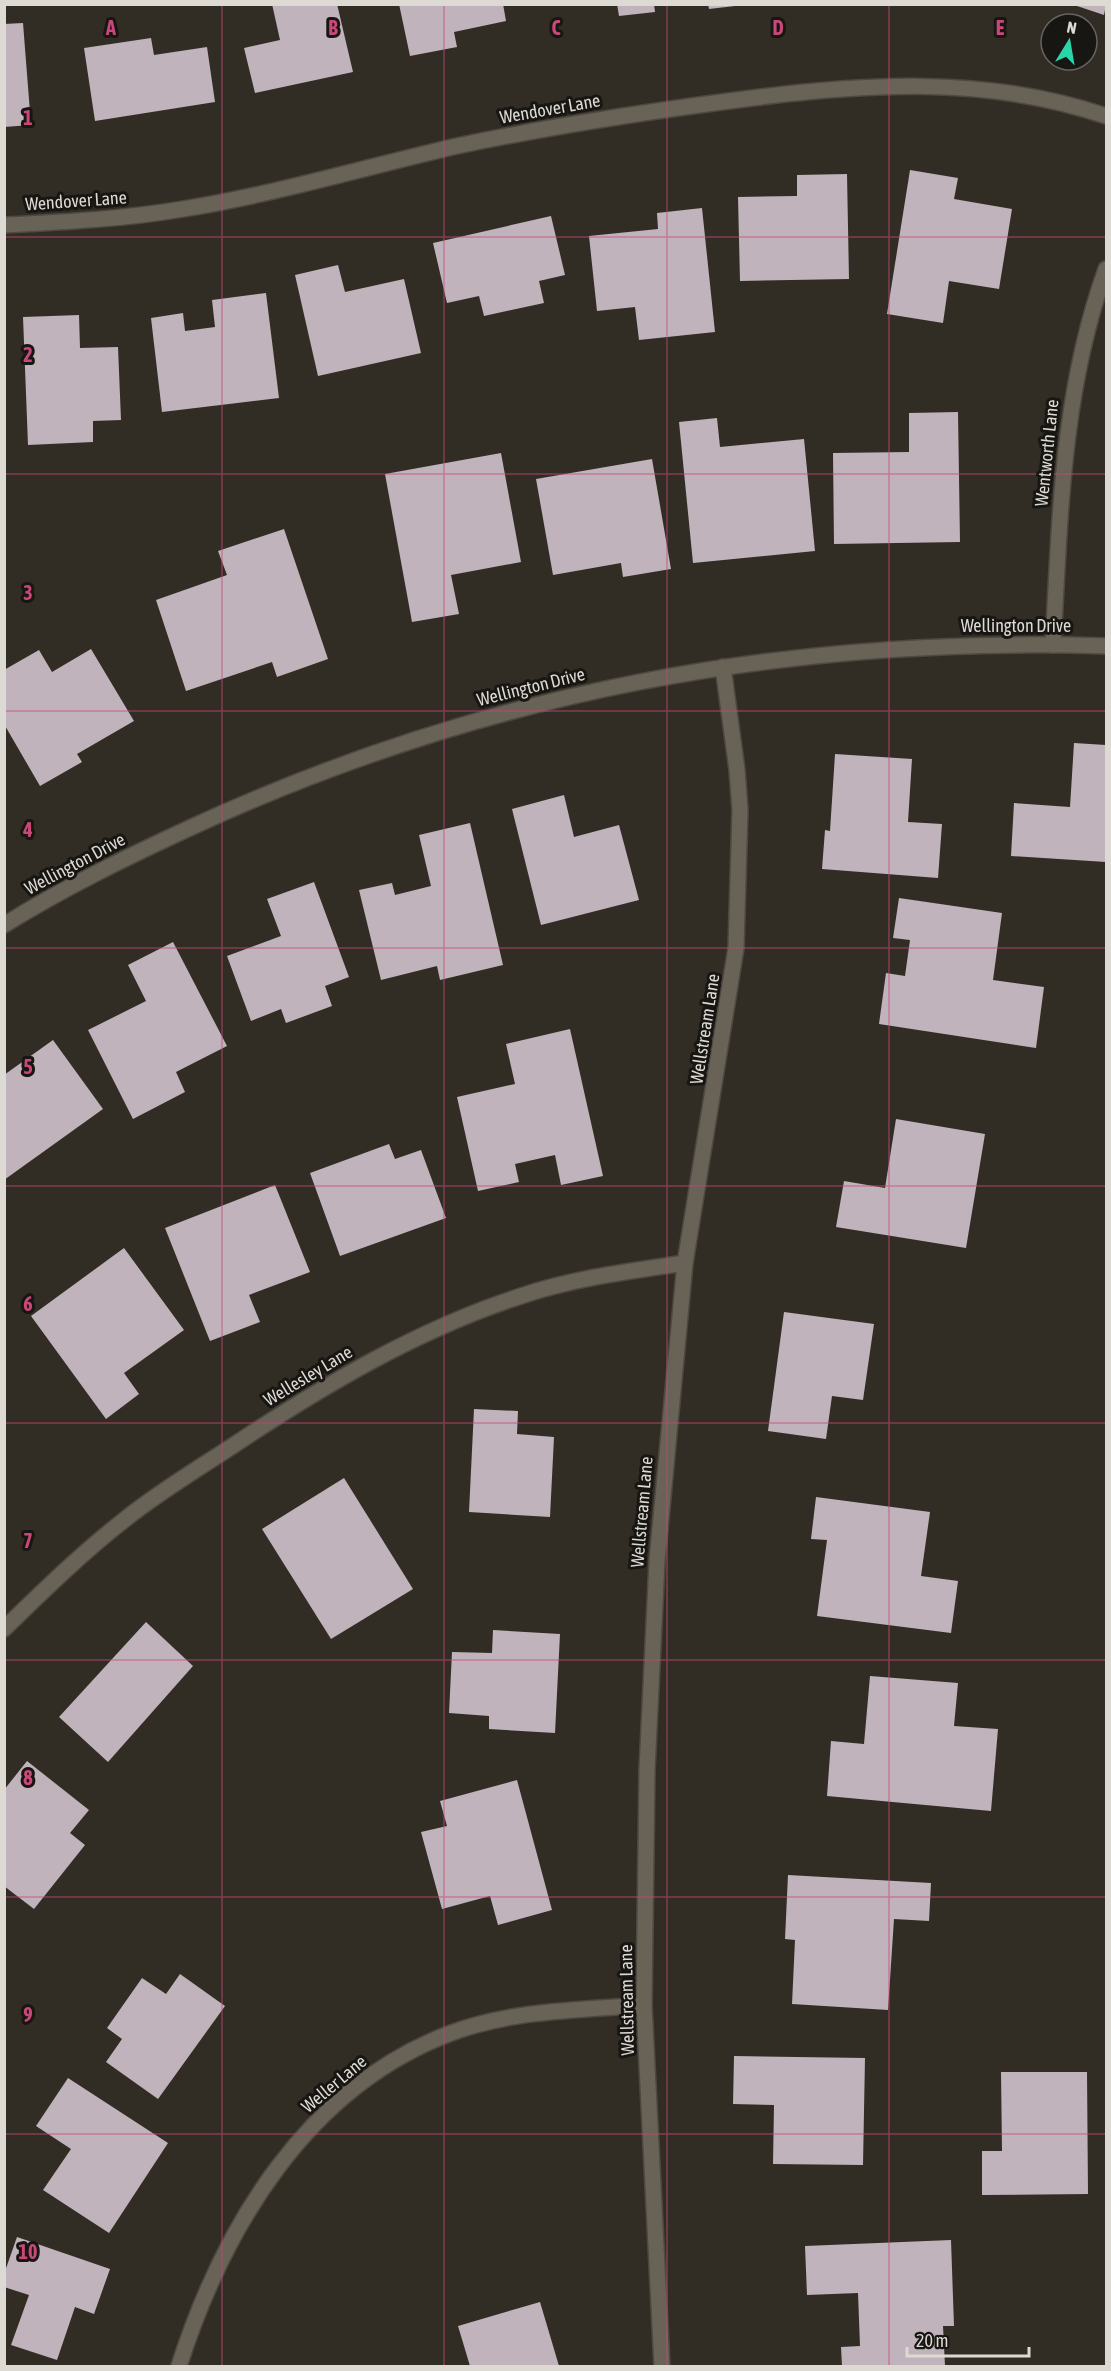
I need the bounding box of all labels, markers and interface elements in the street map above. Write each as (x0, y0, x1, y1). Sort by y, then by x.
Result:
north arrow (1039, 12, 1099, 72)
text: A (105, 16, 116, 39)
text: B (328, 16, 338, 39)
text: C (552, 16, 561, 39)
text: D (772, 16, 784, 39)
text: E (996, 16, 1005, 39)
text: N (1066, 18, 1078, 37)
street label: Wendover Lane (498, 89, 602, 128)
text: 1 (23, 106, 33, 129)
street label: Wendover Lane (25, 186, 127, 215)
text: 2 (23, 343, 33, 366)
street label: Wentworth Lane (1030, 398, 1063, 507)
text: 3 (23, 581, 33, 604)
street label: Wellington Drive (961, 615, 1071, 636)
street label: Wellington Drive (475, 663, 587, 710)
text: 4 (22, 818, 33, 841)
street label: Wellington Drive (21, 828, 128, 899)
street label: Wellstream Lane (685, 972, 724, 1086)
text: 5 (23, 1055, 33, 1078)
text: 6 (23, 1292, 33, 1315)
street label: Wellesley Lane (260, 1341, 356, 1410)
street label: Wellstream Lane (626, 1456, 657, 1568)
text: 7 (23, 1529, 33, 1552)
text: 8 (23, 1766, 33, 1789)
street label: Wellstream Lane (615, 1944, 638, 2056)
text: 9 (23, 2003, 33, 2026)
street label: Weller Lane (297, 2050, 370, 2117)
text: 10 (19, 2240, 37, 2263)
scale bar (907, 2320, 1028, 2358)
text: 20 m (916, 2330, 948, 2351)

